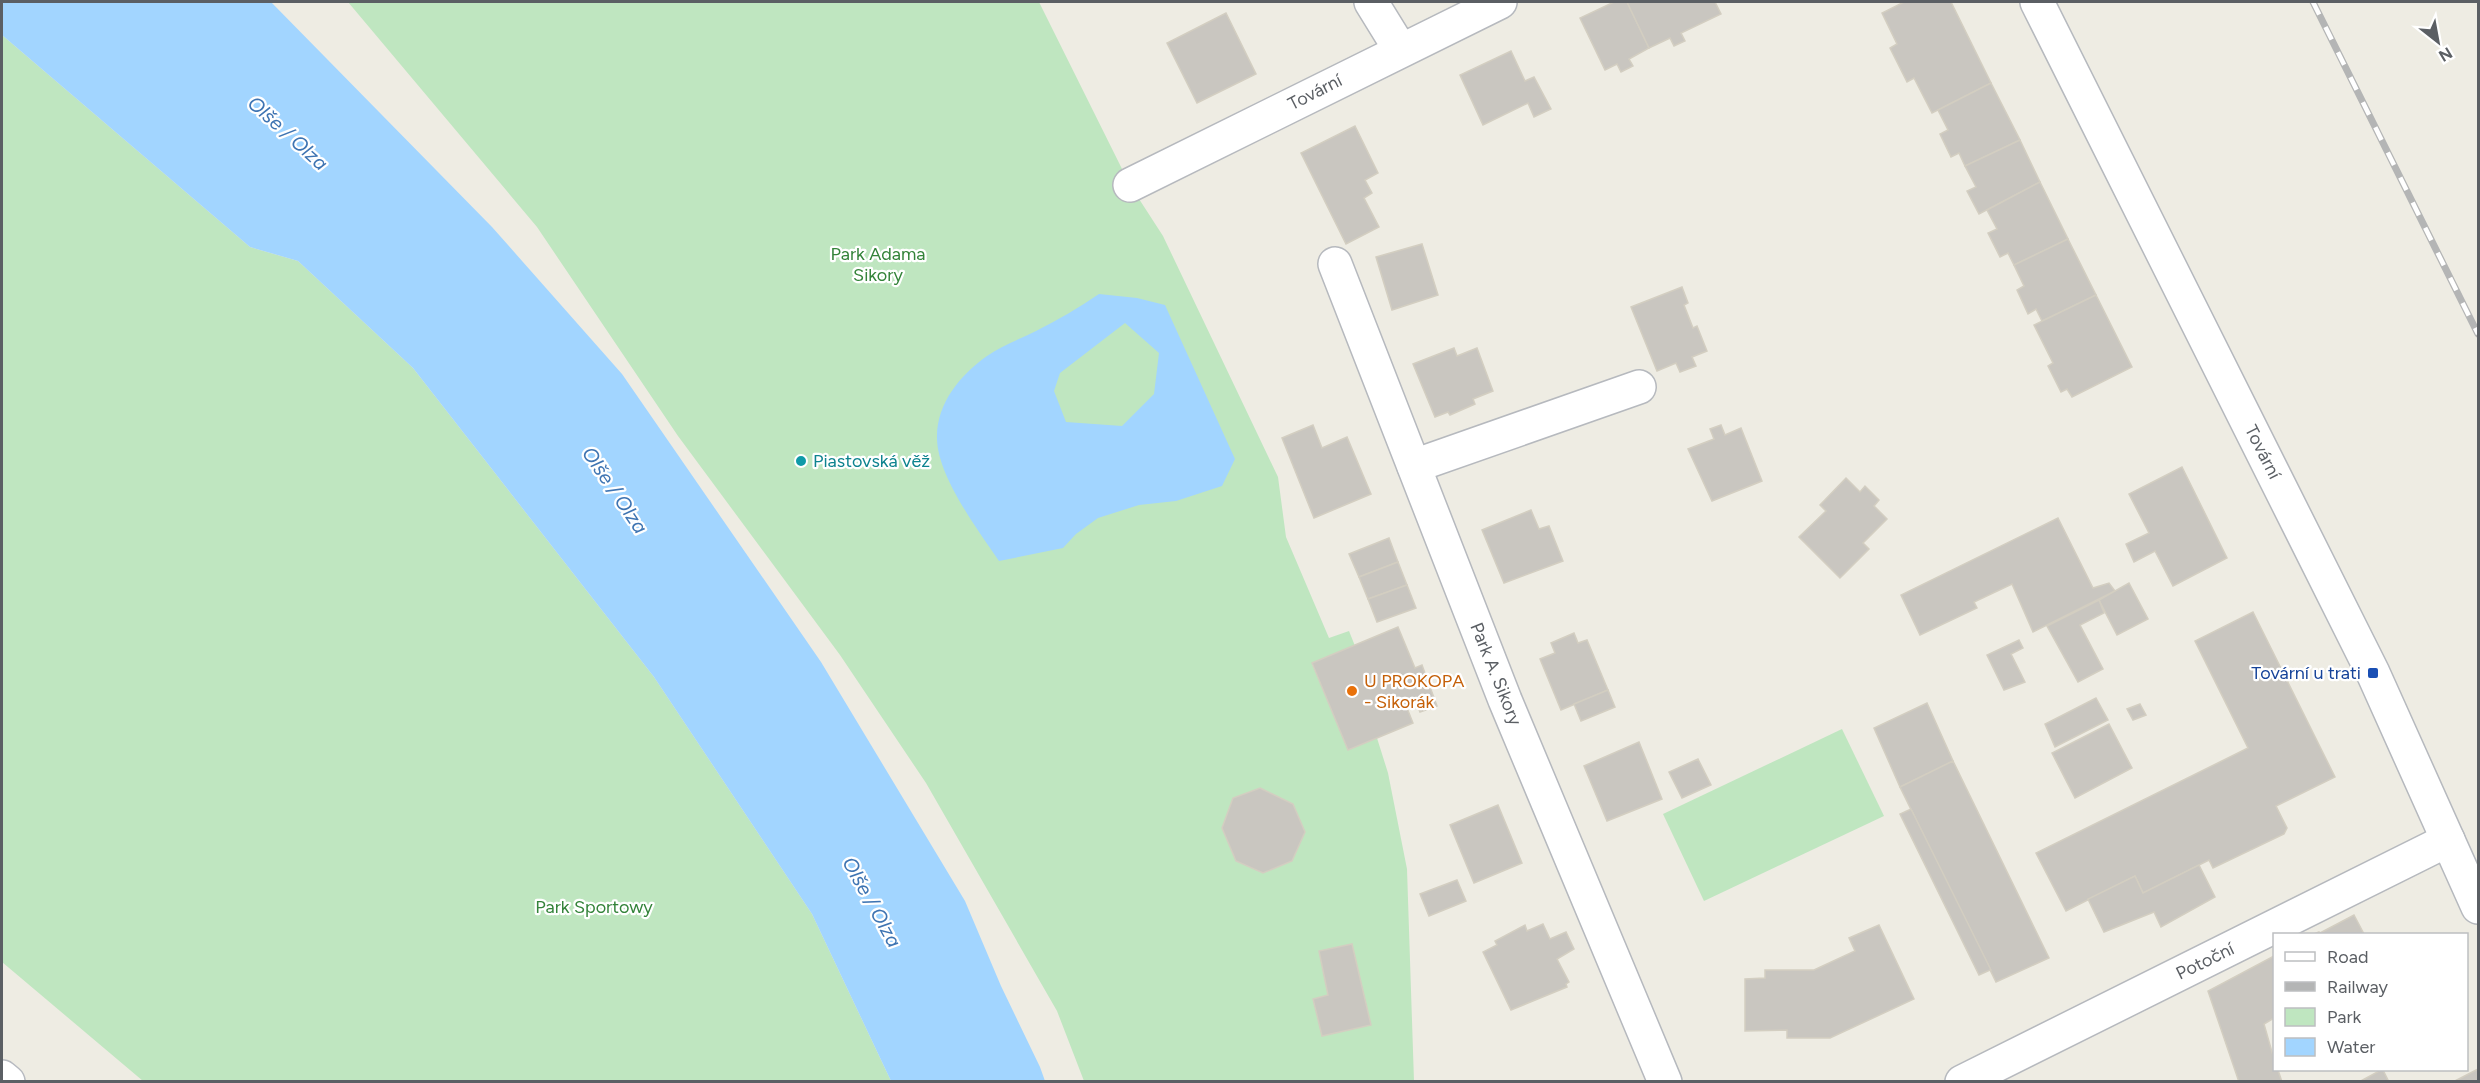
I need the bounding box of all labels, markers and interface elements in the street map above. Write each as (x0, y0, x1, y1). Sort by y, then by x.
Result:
north arrow (2408, 12, 2468, 72)
text: N (2435, 43, 2456, 66)
street label: Tovární (1284, 69, 1346, 115)
water label: Olše / Olza (243, 91, 333, 175)
park label: Park Adama Sikory (831, 243, 925, 286)
street label: Tovární (2240, 421, 2286, 483)
water label: Olše / Olza (577, 442, 653, 538)
place label: Piastovská věž (813, 450, 930, 472)
marker: Piastovská věž (794, 454, 808, 468)
street label: Park A. Sikory (1465, 619, 1527, 729)
place label: Tovární u trati (2251, 662, 2361, 684)
marker: Tovární u trati (2366, 666, 2380, 680)
place label: U PROKOPA - Sikorák (1364, 670, 1464, 713)
marker: U PROKOPA - Sikorák (1345, 684, 1359, 698)
water label: Olše / Olza (837, 853, 907, 952)
park label: Park Sportowy (535, 896, 653, 918)
legend (2273, 933, 2468, 1071)
street label: Potoční (2172, 937, 2238, 984)
text: Road (2327, 946, 2368, 968)
text: Railway (2327, 976, 2389, 998)
text: Park (2327, 1006, 2362, 1028)
text: Water (2327, 1036, 2375, 1058)

